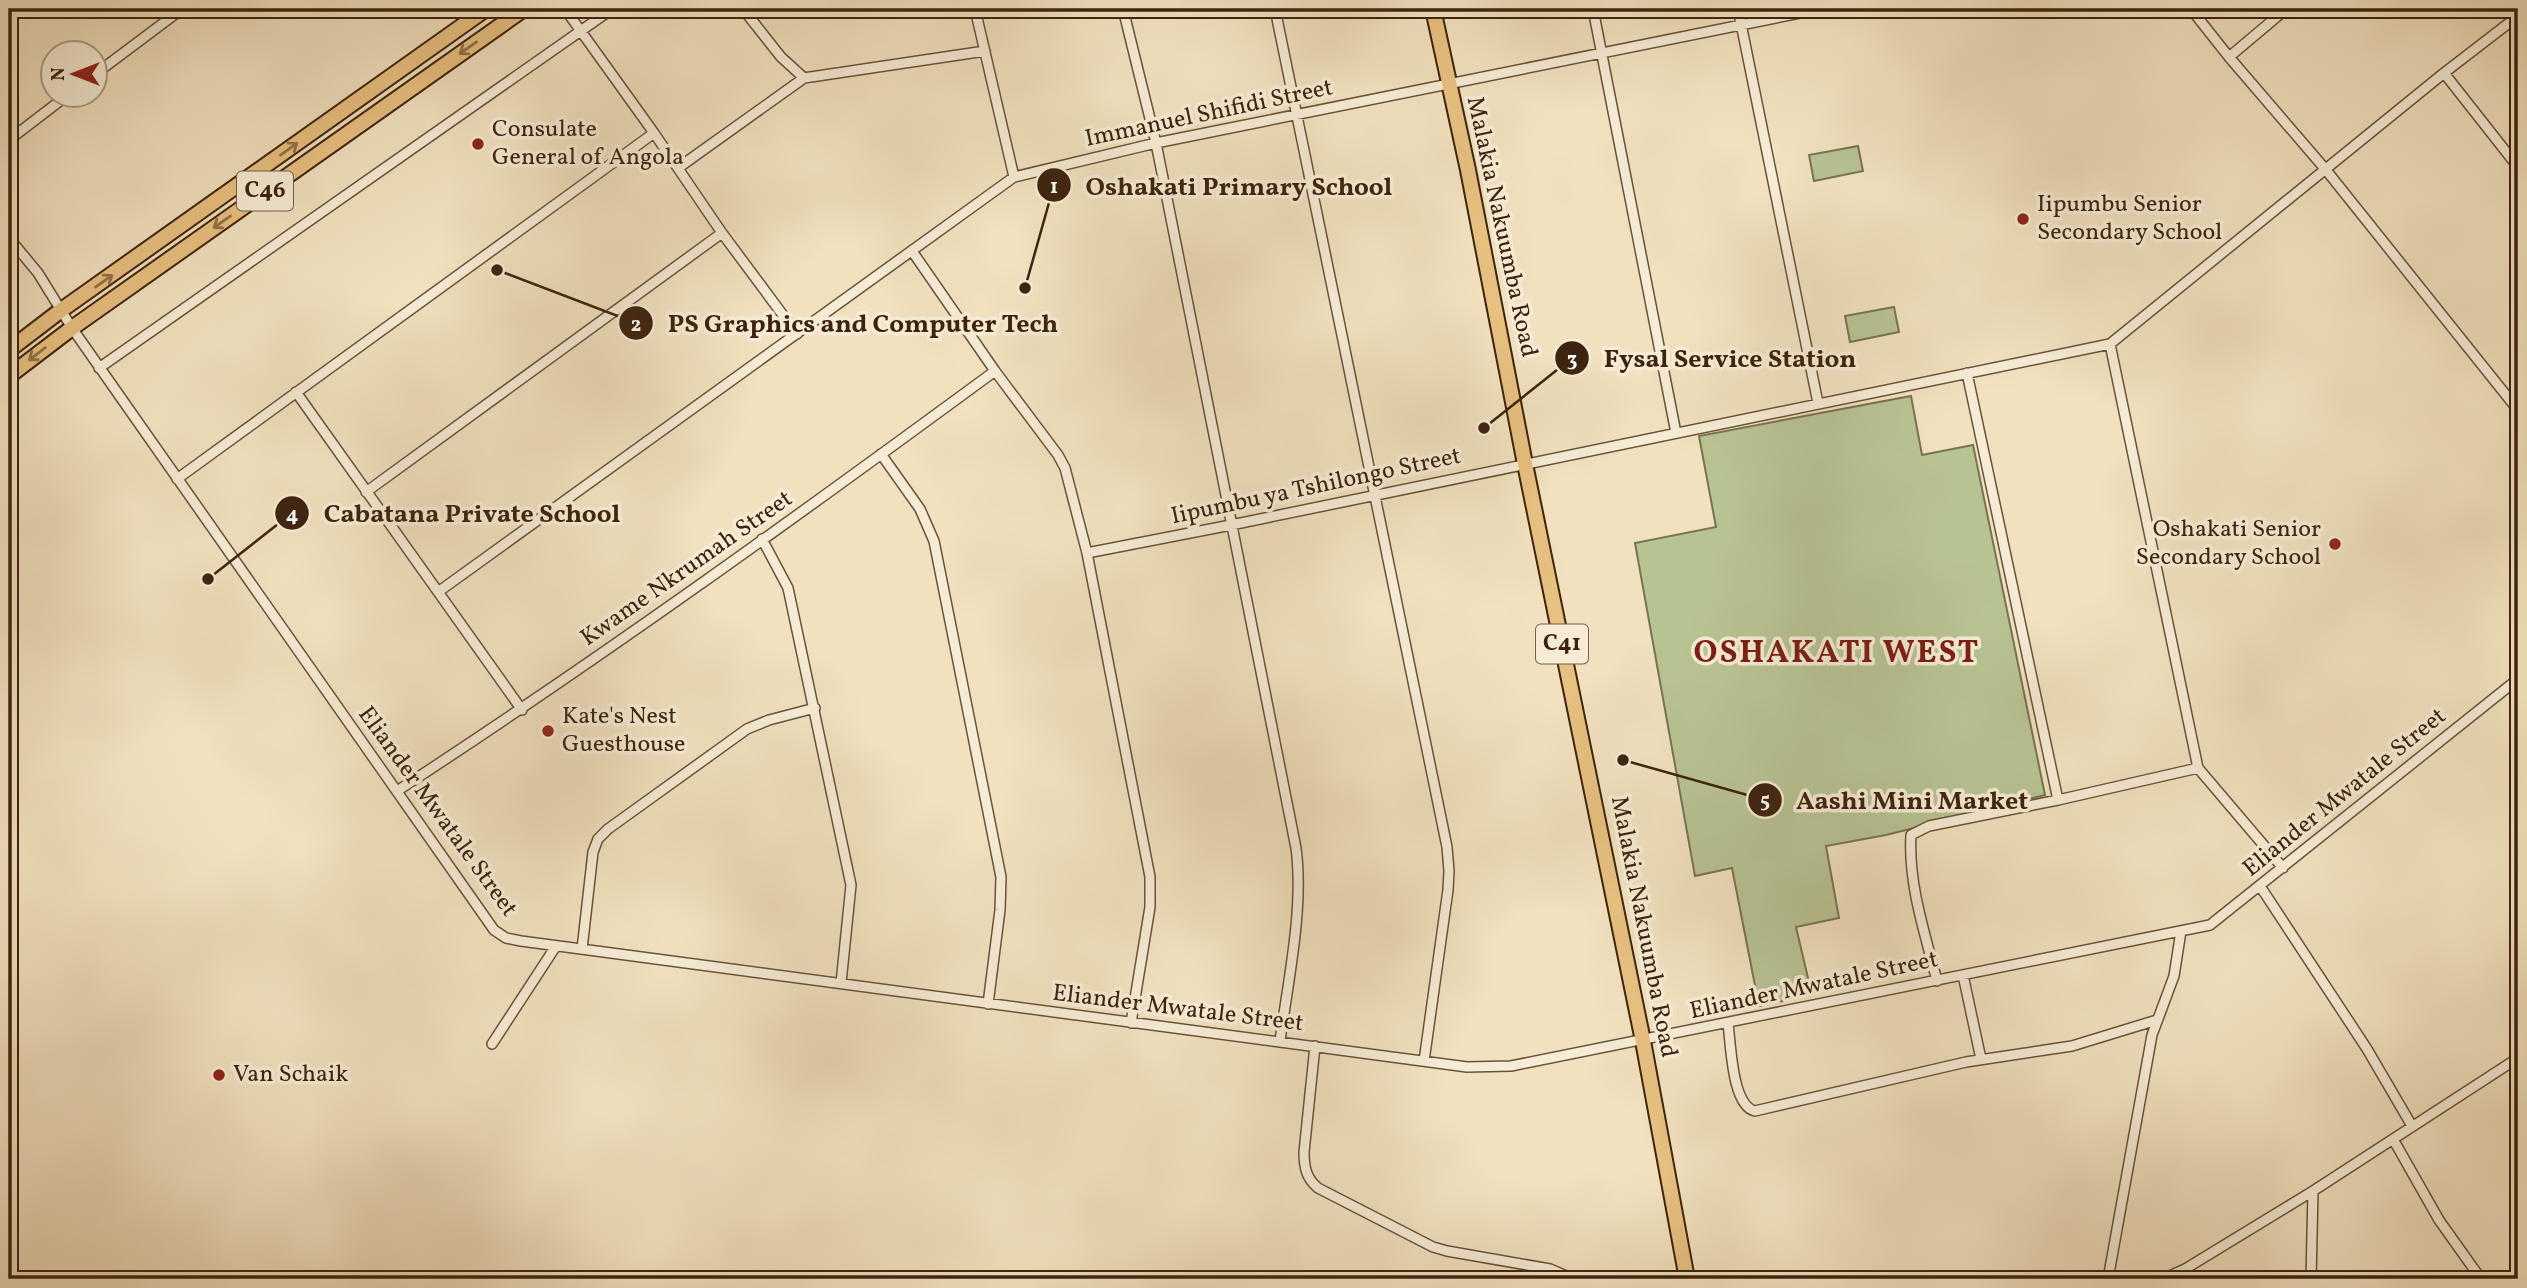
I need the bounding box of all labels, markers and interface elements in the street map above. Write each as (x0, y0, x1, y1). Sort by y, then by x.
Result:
north arrow (38, 38, 108, 108)
one-way arrow (459, 41, 478, 55)
text: N (46, 67, 72, 81)
street label: Immanuel Shifidi Street (1082, 71, 1336, 157)
street label: Malakia Nakuumba Road (1457, 94, 1545, 360)
place label: Consulate General of Angola (492, 113, 684, 175)
marker: Consulate General of Angola (470, 136, 486, 152)
one-way arrow (279, 142, 298, 156)
callout: Oshakati Primary School (1036, 162, 1407, 209)
text: Oshakati Primary School (1086, 170, 1393, 206)
road number: C46 (237, 172, 293, 210)
text: 1 (1050, 173, 1058, 202)
place label: Iipumbu Senior Secondary School (2037, 188, 2222, 250)
marker: Iipumbu Senior Secondary School (2015, 211, 2031, 227)
one-way arrow (213, 215, 232, 229)
one-way arrow (93, 274, 113, 288)
callout: PS Graphics and Computer Tech (619, 300, 1072, 347)
text: PS Graphics and Computer Tech (668, 307, 1058, 343)
text: 2 (631, 311, 641, 340)
callout: Fysal Service Station (1555, 335, 1871, 382)
text: Fysal Service Station (1604, 342, 1856, 378)
text: 3 (1567, 346, 1577, 375)
one-way arrow (28, 347, 47, 362)
street label: Iipumbu ya Tshilongo Street (1168, 440, 1464, 534)
street label: Kwame Nkrumah Street (574, 483, 800, 655)
callout: Cabatana Private School (274, 490, 634, 537)
text: Cabatana Private School (324, 497, 620, 533)
text: 4 (286, 501, 299, 530)
place label: Oshakati Senior Secondary School (2136, 513, 2321, 575)
marker: Oshakati Senior Secondary School (2327, 536, 2343, 552)
road number: C41 (1536, 624, 1588, 664)
district label: OSHAKATI WEST (1694, 632, 1980, 676)
street label: Eliander Mwatale Street (349, 700, 525, 924)
place label: Kate's Nest Guesthouse (562, 700, 685, 762)
street label: Eliander Mwatale Street (2236, 700, 2454, 886)
marker: Kate's Nest Guesthouse (540, 723, 556, 739)
callout: Aashi Mini Market (1747, 776, 2042, 823)
text: Aashi Mini Market (1796, 784, 2028, 820)
text: 5 (1760, 787, 1770, 816)
street label: Malakia Nakuumba Road (1601, 793, 1685, 1061)
street label: Eliander Mwatale Street (1687, 943, 1941, 1029)
street label: Eliander Mwatale Street (1050, 977, 1306, 1041)
place label: Van Schaik (233, 1058, 348, 1092)
marker: Van Schaik (211, 1067, 227, 1083)

